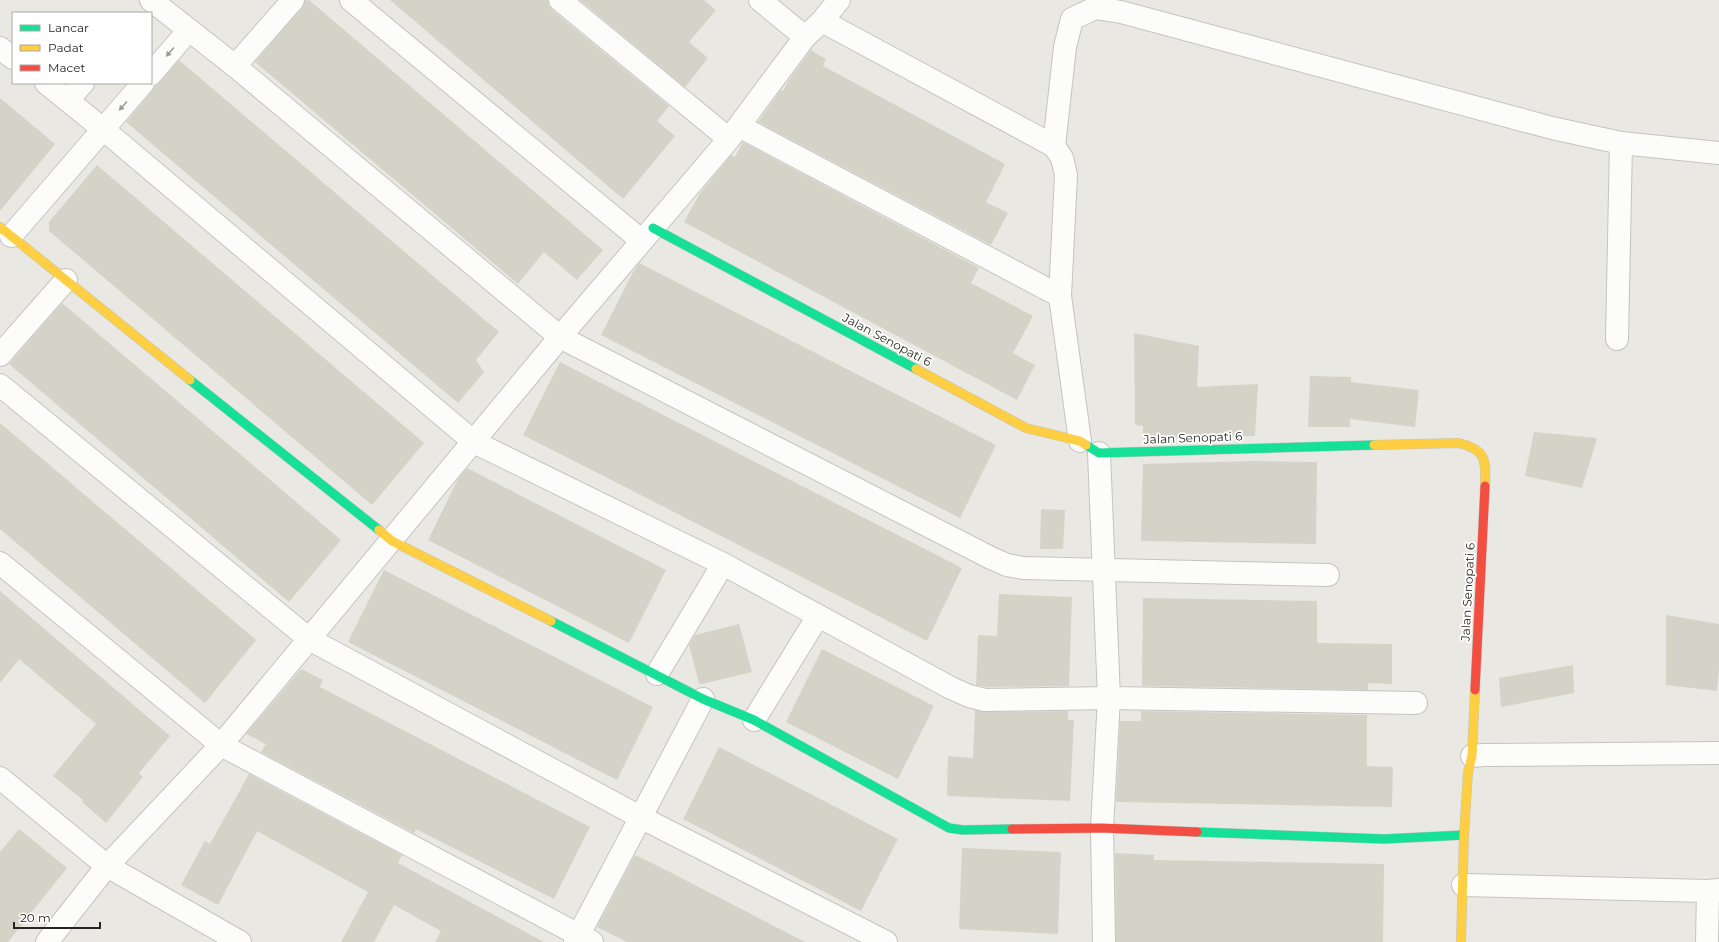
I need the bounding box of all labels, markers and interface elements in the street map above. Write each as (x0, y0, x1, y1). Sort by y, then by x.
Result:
legend (12, 12, 152, 84)
text: Lancar (48, 20, 89, 35)
text: Padat (48, 40, 84, 55)
one-way arrow (165, 47, 175, 57)
text: Macet (48, 60, 85, 75)
one-way arrow (118, 101, 128, 111)
street label: Jalan Senopati 6 (839, 309, 934, 369)
street label: Jalan Senopati 6 (1142, 428, 1243, 447)
street label: Jalan Senopati 6 (1457, 542, 1478, 643)
scale bar (14, 904, 100, 930)
text: 20 m (20, 910, 51, 925)

